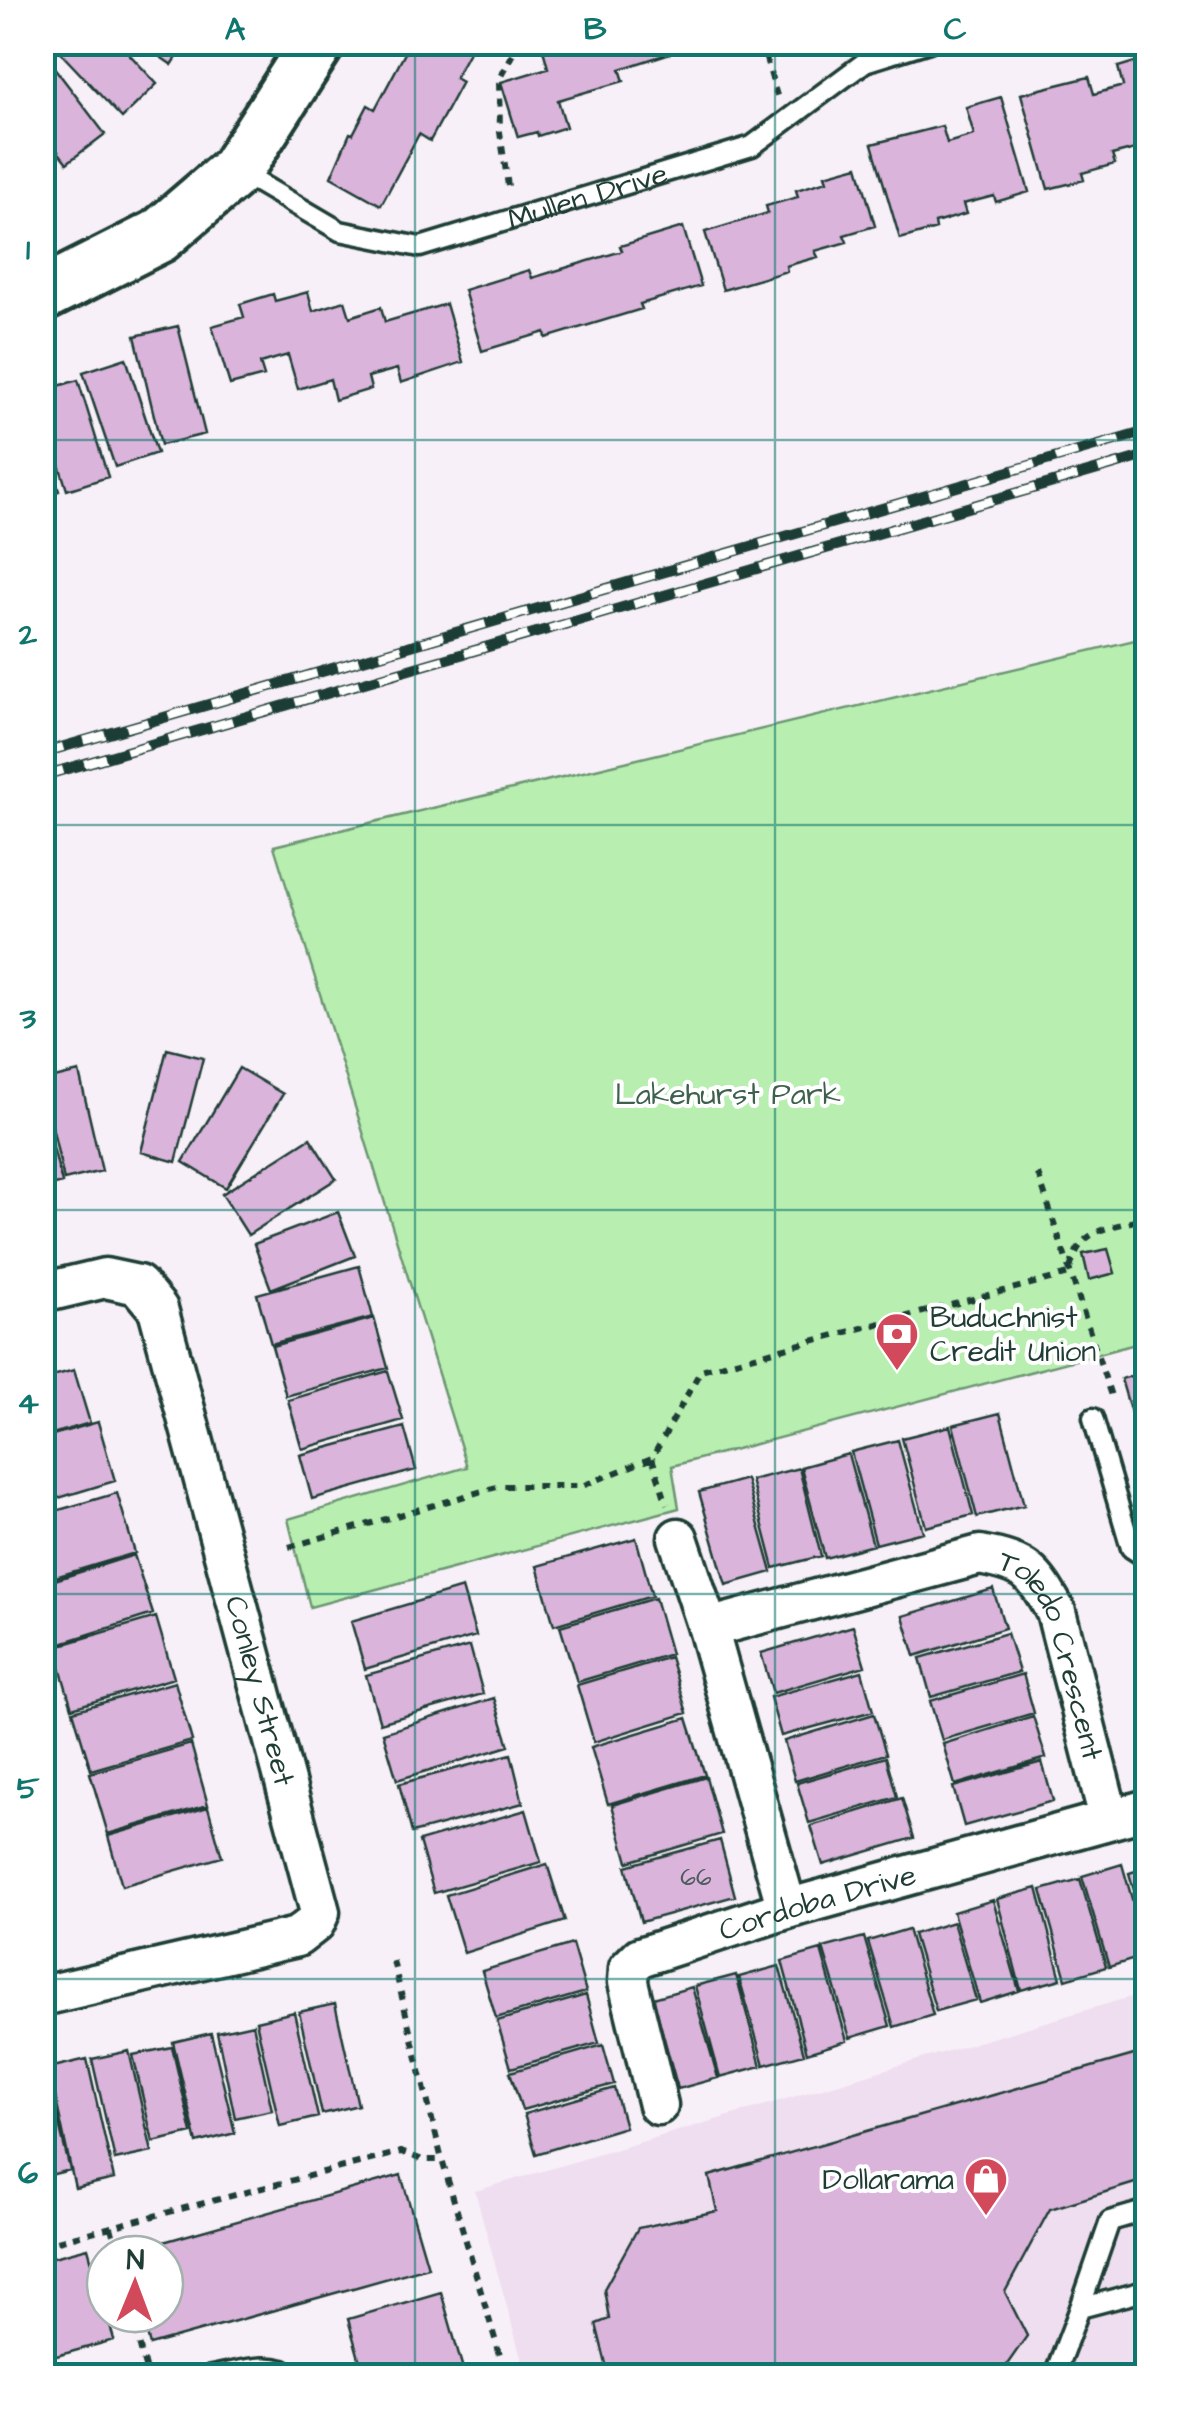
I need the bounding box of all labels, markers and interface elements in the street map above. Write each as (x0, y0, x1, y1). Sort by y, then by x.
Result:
text: A (225, 7, 246, 52)
text: B (584, 7, 607, 52)
text: C (944, 7, 967, 52)
street label: Mullen Drive (503, 153, 673, 241)
text: 1 (26, 227, 30, 272)
text: 2 (18, 612, 38, 657)
text: 3 (19, 996, 37, 1041)
park label: Lakehurst Park (615, 1074, 841, 1116)
place label: Buduchnist Credit Union (930, 1297, 1096, 1373)
bank icon: Buduchnist Credit Union (874, 1311, 920, 1372)
text: 4 (17, 1381, 39, 1426)
street label: Toledo Crescent (993, 1540, 1113, 1765)
street label: Conley Street (214, 1591, 305, 1791)
text: 5 (17, 1766, 40, 1811)
street label: Cordoba Drive (714, 1854, 921, 1952)
house number: 66 (680, 1860, 712, 1895)
text: 6 (18, 2151, 38, 2196)
shop icon: Dollarama (963, 2156, 1009, 2217)
place label: Dollarama (823, 2159, 954, 2201)
north arrow (85, 2234, 185, 2334)
text: N (126, 2241, 145, 2280)

